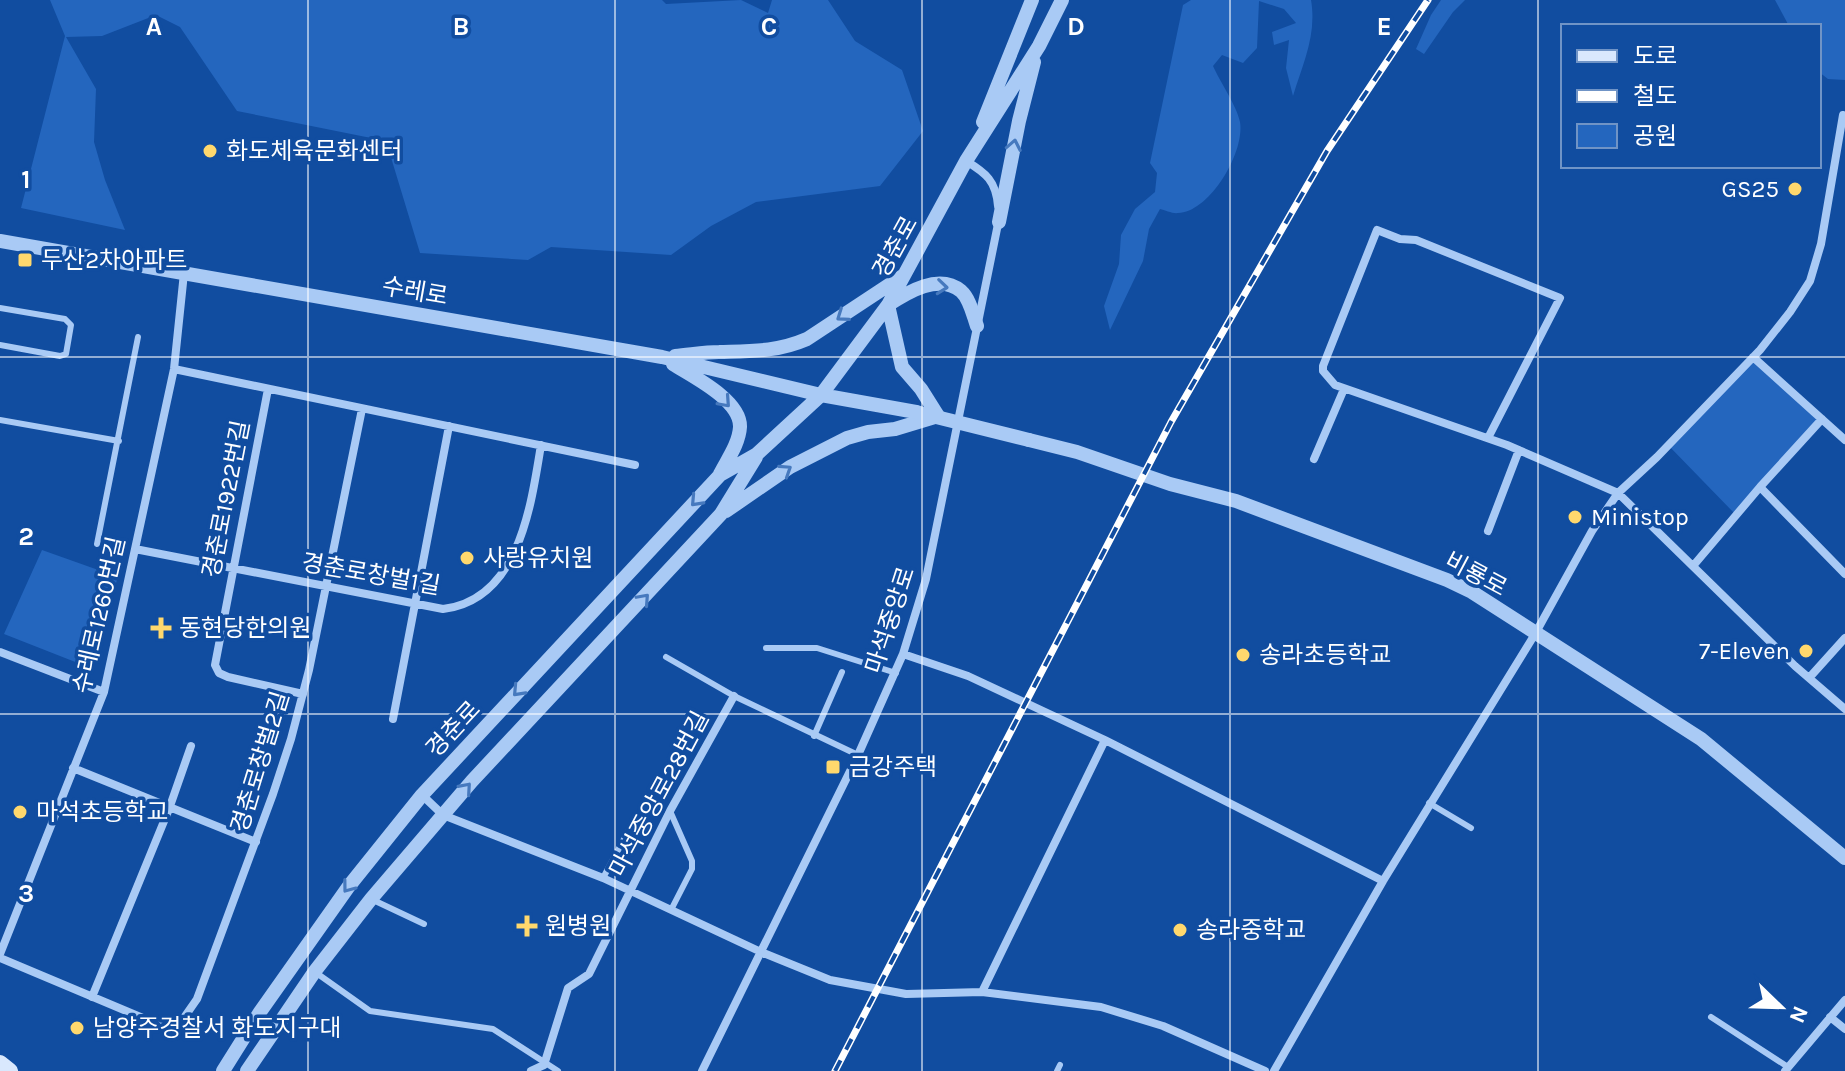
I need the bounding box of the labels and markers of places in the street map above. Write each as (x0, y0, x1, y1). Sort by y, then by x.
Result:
place label: 화도체육문화센터 (226, 137, 403, 165)
marker: 화도체육문화센터 (201, 142, 219, 160)
place label: GS25 (1722, 175, 1779, 203)
marker: GS25 (1786, 180, 1804, 198)
place label: 두산2차아파트 (41, 246, 187, 274)
marker: 두산2차아파트 (16, 251, 34, 269)
place label: Ministop (1591, 503, 1689, 531)
marker: Ministop (1566, 508, 1584, 526)
place label: 사랑유치원 (483, 544, 593, 572)
marker: 사랑유치원 (458, 549, 476, 567)
place label: 동현당한의원 (179, 614, 311, 642)
marker: 동현당한의원 (150, 617, 172, 639)
place label: 7-Eleven (1699, 637, 1790, 665)
place label: 송라초등학교 (1259, 641, 1391, 669)
marker: 7-Eleven (1797, 642, 1815, 660)
marker: 송라초등학교 (1234, 646, 1252, 664)
place label: 금강주택 (849, 753, 937, 781)
marker: 금강주택 (824, 758, 842, 776)
place label: 마석초등학교 (36, 798, 168, 826)
marker: 마석초등학교 (11, 803, 29, 821)
place label: 원병원 (545, 912, 611, 940)
marker: 원병원 (516, 915, 538, 937)
place label: 송라중학교 (1196, 916, 1306, 944)
marker: 송라중학교 (1171, 921, 1189, 939)
place label: 남양주경찰서 화도지구대 (93, 1014, 342, 1042)
marker: 남양주경찰서 화도지구대 (68, 1019, 86, 1037)

